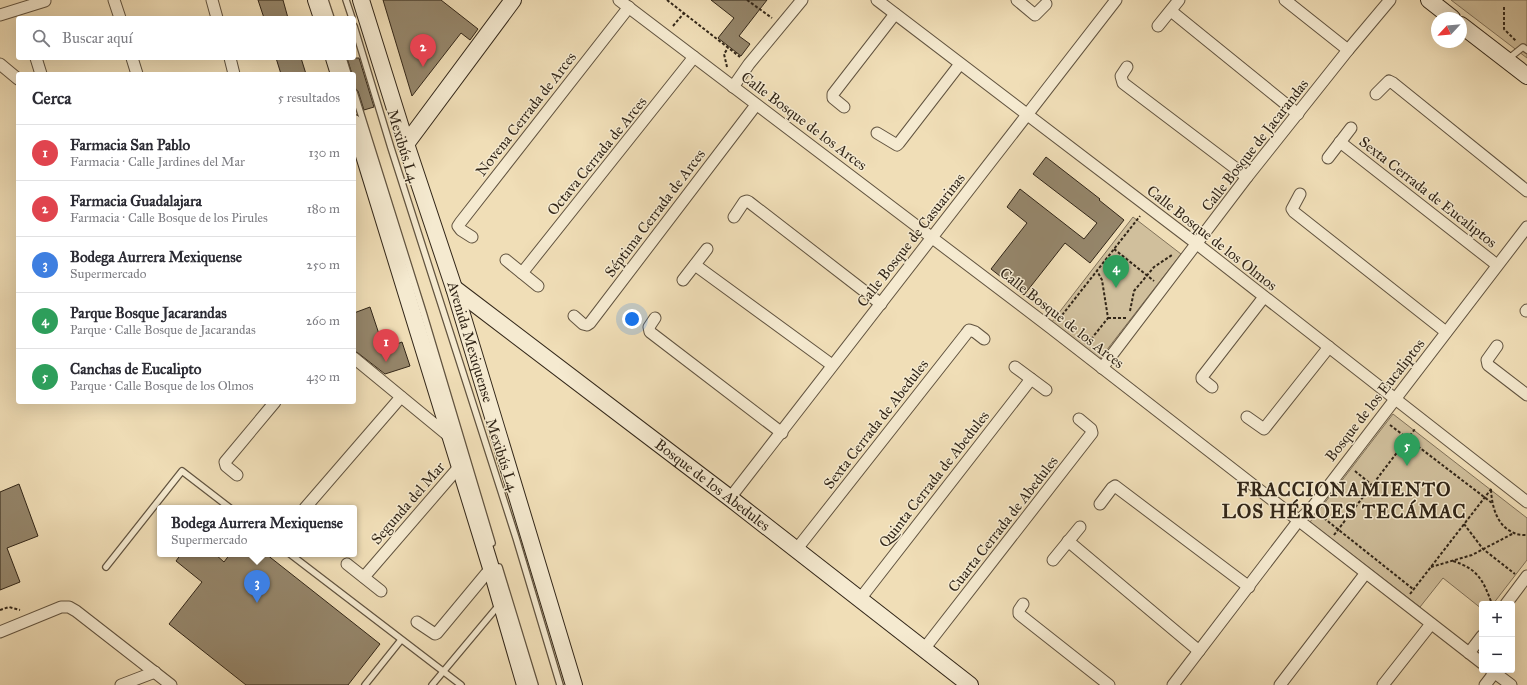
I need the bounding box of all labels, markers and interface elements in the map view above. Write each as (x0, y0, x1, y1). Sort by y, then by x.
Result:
north arrow (1431, 12, 1467, 48)
search box (16, 16, 356, 60)
icon: search (30, 27, 52, 49)
text: Buscar aquí (62, 29, 133, 47)
pin: 2 (410, 34, 436, 67)
street label: Novena Cerrada de Arces (472, 48, 580, 180)
street label: Calle Bosque de los Arces (737, 68, 870, 175)
street label: Calle Bosque de Jacarandas (1198, 75, 1313, 215)
text: Cerca (32, 88, 71, 109)
text: 5 resultados (278, 90, 340, 106)
street label: Octava Cerrada de Arces (543, 93, 651, 219)
street label: Mexibús L4 (383, 107, 423, 185)
street label: Sexta Cerrada de Eucaliptos (1355, 133, 1501, 251)
text: Farmacia San Pablo (70, 136, 190, 154)
text: 1 (42, 145, 48, 161)
text: 130 m (308, 145, 340, 161)
street label: Séptima Cerrada de Arces (601, 145, 709, 281)
text: Farmacia · Calle Jardines del Mar (70, 154, 245, 170)
street label: Calle Bosque de Casuarinas (853, 170, 970, 311)
street label: Calle Bosque de los Olmos (1143, 182, 1281, 295)
text: Farmacia Guadalajara (70, 192, 202, 210)
text: 2 (42, 201, 48, 217)
text: 180 m (307, 201, 340, 217)
text: Farmacia · Calle Bosque de los Pirules (70, 210, 268, 226)
text: Bodega Aurrera Mexiquense (70, 248, 242, 266)
pin: 4 (1103, 255, 1129, 288)
text: 3 (42, 257, 48, 273)
text: 250 m (306, 257, 340, 273)
street label: Calle Bosque de los Arces (996, 264, 1128, 373)
text: Supermercado (70, 266, 146, 282)
street label: Avenida Mexiquense (443, 278, 497, 405)
text: Parque Bosque Jacarandas (70, 304, 227, 322)
your location (622, 309, 642, 329)
text: 4 (41, 313, 49, 329)
text: 260 m (306, 313, 340, 329)
text: Parque · Calle Bosque de Jacarandas (70, 322, 256, 338)
pin: 1 (373, 329, 399, 362)
street label: Bosque de los Eucaliptos (1322, 335, 1429, 466)
street label: Sexta Cerrada de Abedules (820, 356, 932, 492)
text: Canchas de Eucalipto (70, 360, 201, 378)
text: 5 (42, 369, 48, 385)
text: 430 m (306, 369, 340, 385)
text: Parque · Calle Bosque de los Olmos (70, 378, 254, 394)
street label: Quinta Cerrada de Abedules (875, 407, 993, 551)
street label: Mexibús L4 (482, 416, 522, 494)
pin: 5 (1394, 433, 1420, 466)
street label: Bosque de los Abedules (651, 435, 774, 535)
street label: Cuarta Cerrada de Abedules (944, 452, 1062, 596)
street label: Segunda del Mar (367, 458, 449, 548)
district label: FRACCIONAMIENTO LOS HÉROES TECÁMAC (1222, 478, 1466, 523)
popup (157, 505, 357, 557)
text: Bodega Aurrera Mexiquense (171, 514, 343, 532)
text: Supermercado (171, 532, 248, 548)
pin: 3 (244, 570, 270, 603)
map controls (1479, 601, 1515, 673)
button: + (1479, 601, 1515, 637)
button: − (1479, 637, 1515, 673)

